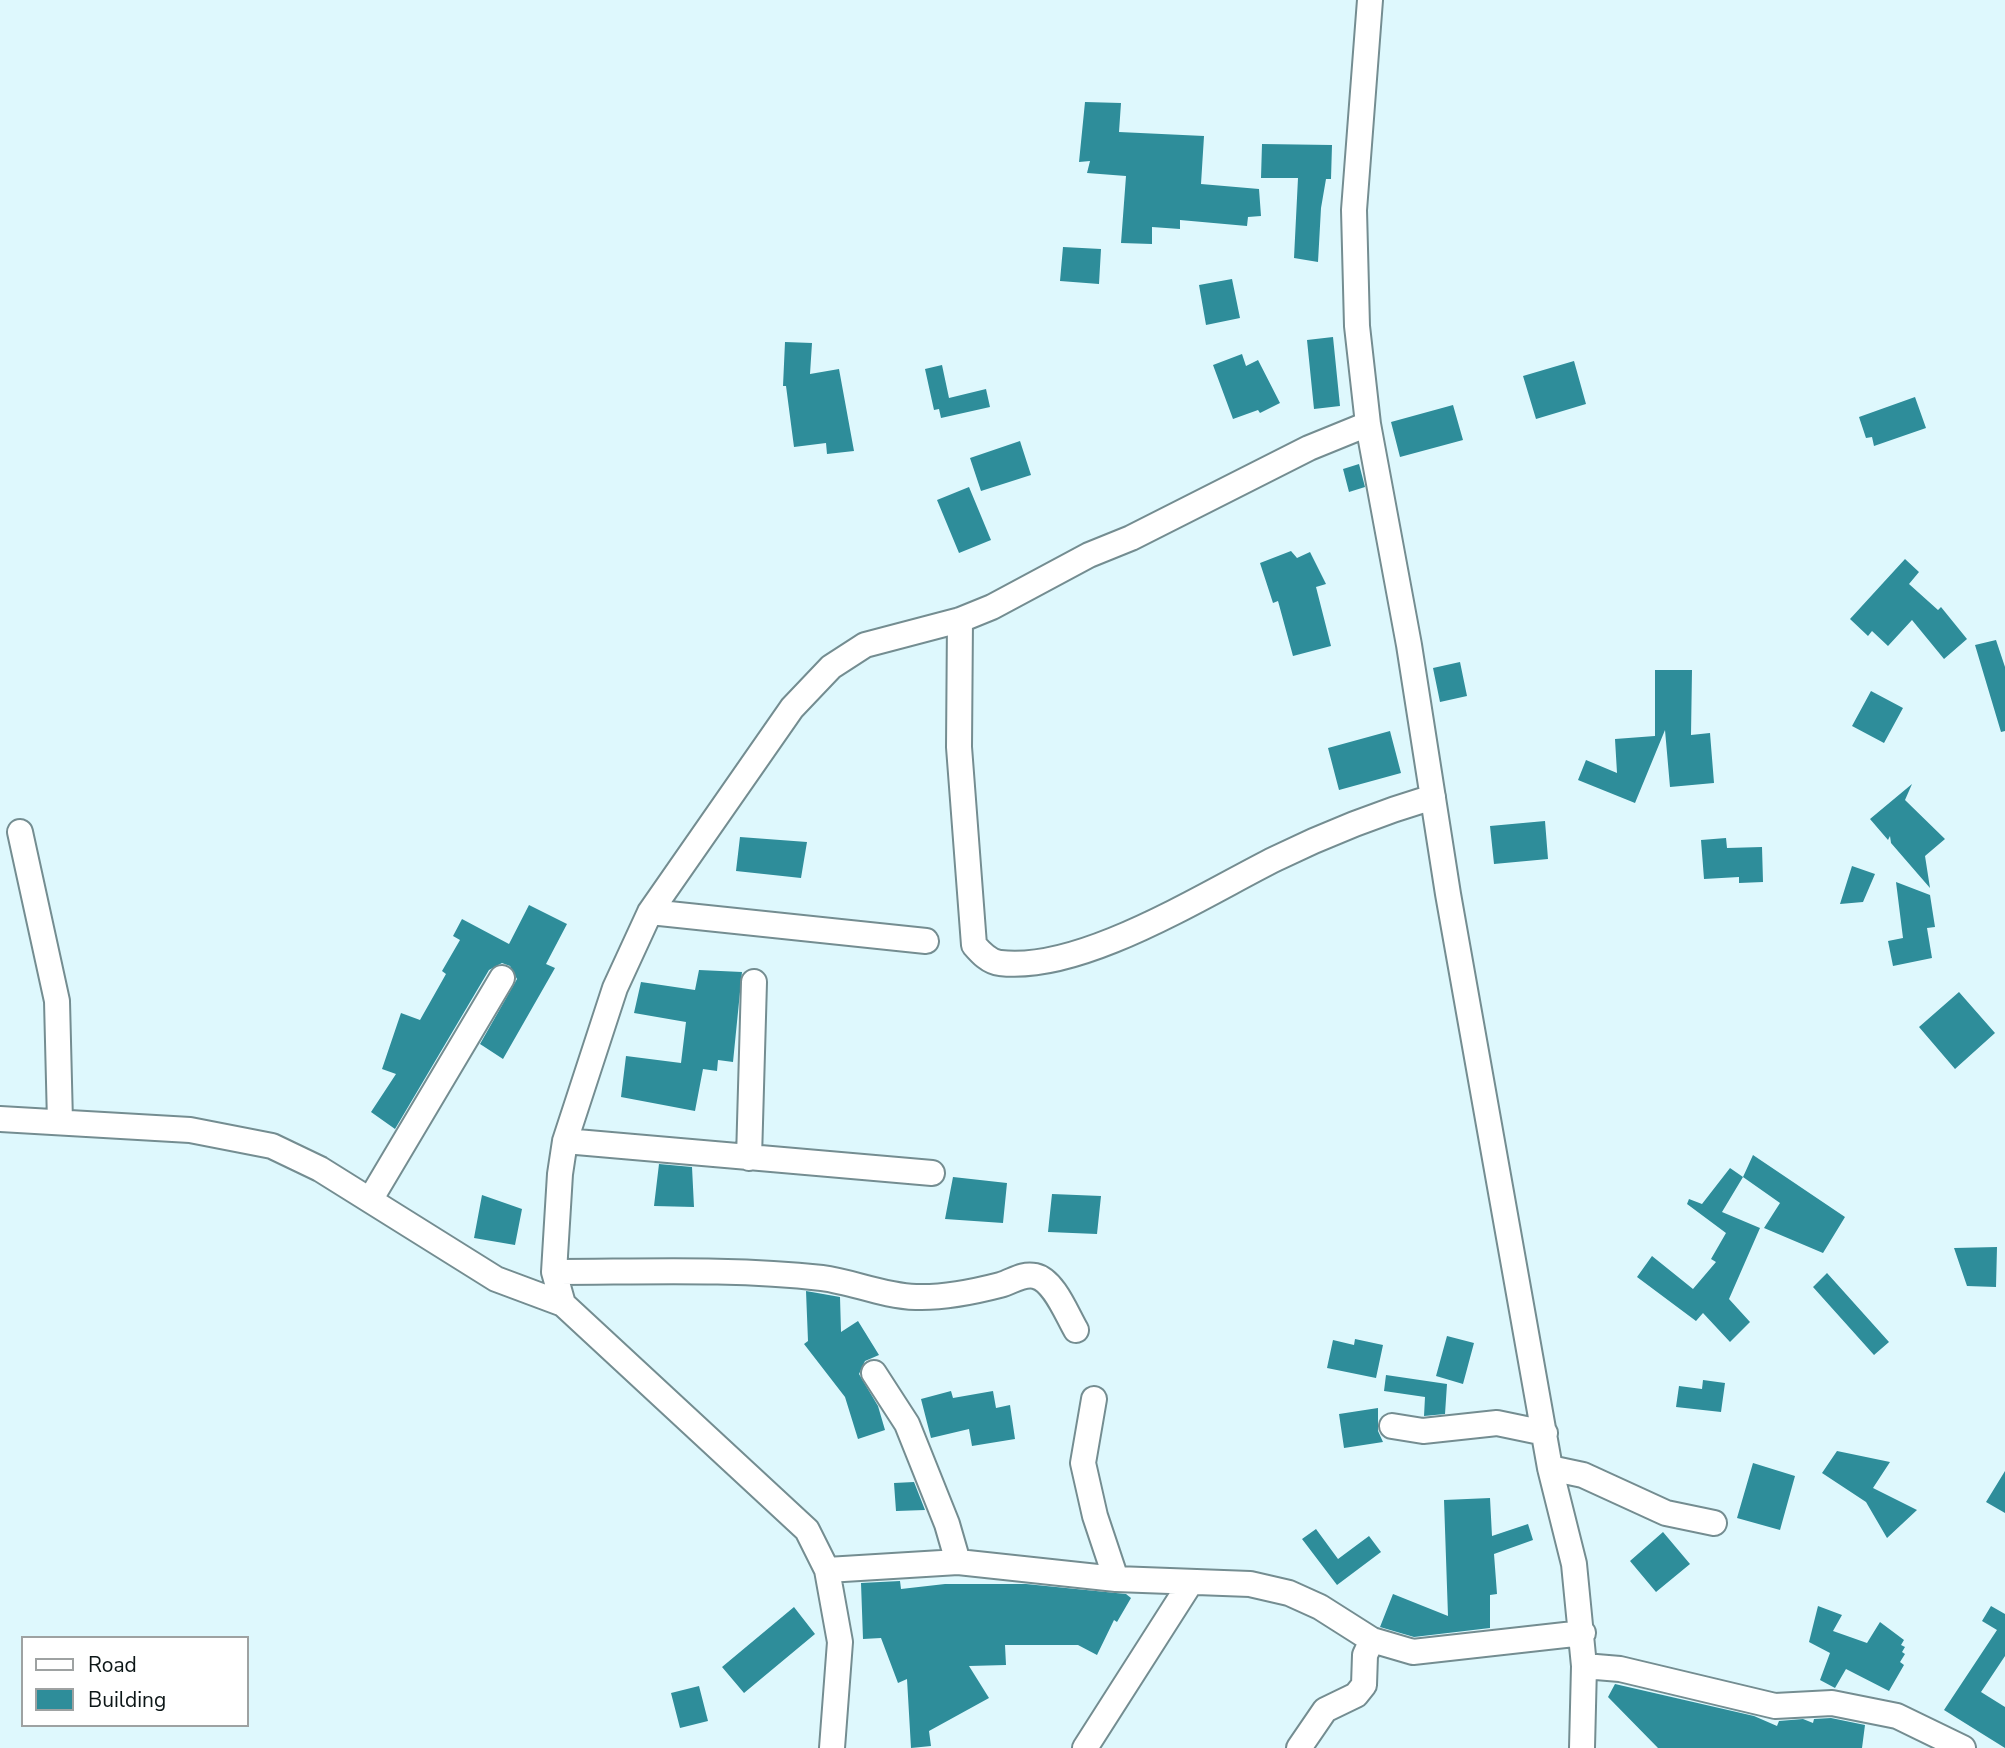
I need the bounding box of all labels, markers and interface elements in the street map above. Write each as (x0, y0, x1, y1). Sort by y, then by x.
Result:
legend (21, 1636, 248, 1727)
text: Road (88, 1651, 137, 1679)
text: Building (88, 1686, 166, 1714)

